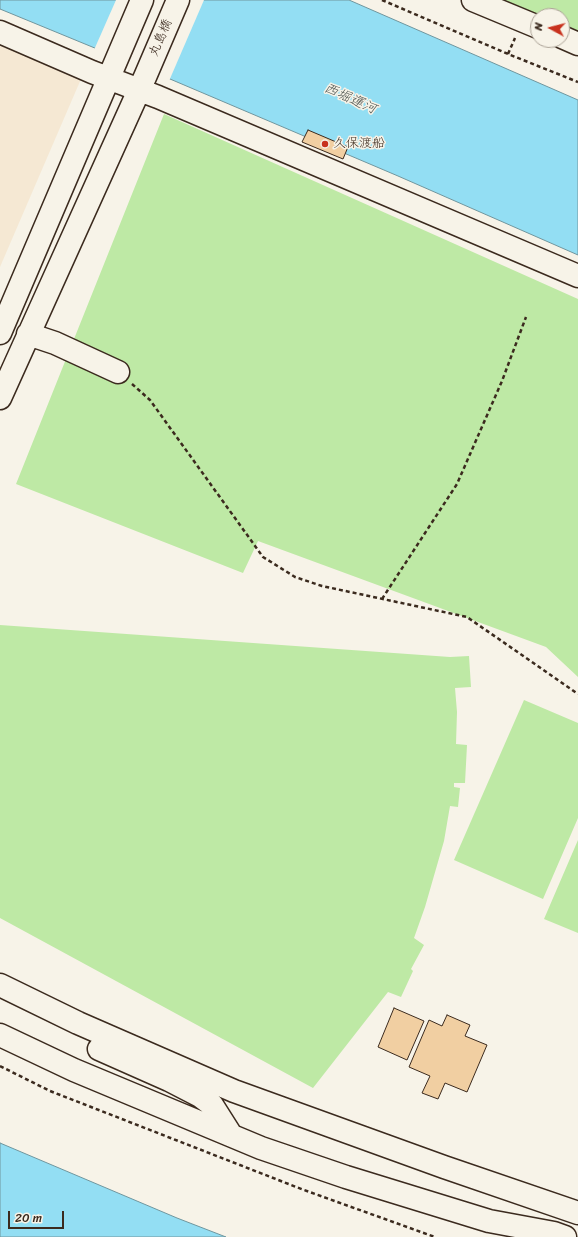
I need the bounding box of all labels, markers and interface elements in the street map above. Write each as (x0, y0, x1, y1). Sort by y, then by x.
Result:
north arrow (530, 8, 570, 48)
street label: 丸島橋 (146, 17, 176, 59)
text: N (529, 22, 548, 32)
water label: 西堀運河 (321, 80, 379, 118)
place label: 久保渡船 (333, 136, 385, 152)
marker: 久保渡船 (320, 139, 330, 149)
scale bar (10, 1203, 66, 1229)
text: 20 m (15, 1207, 42, 1229)

